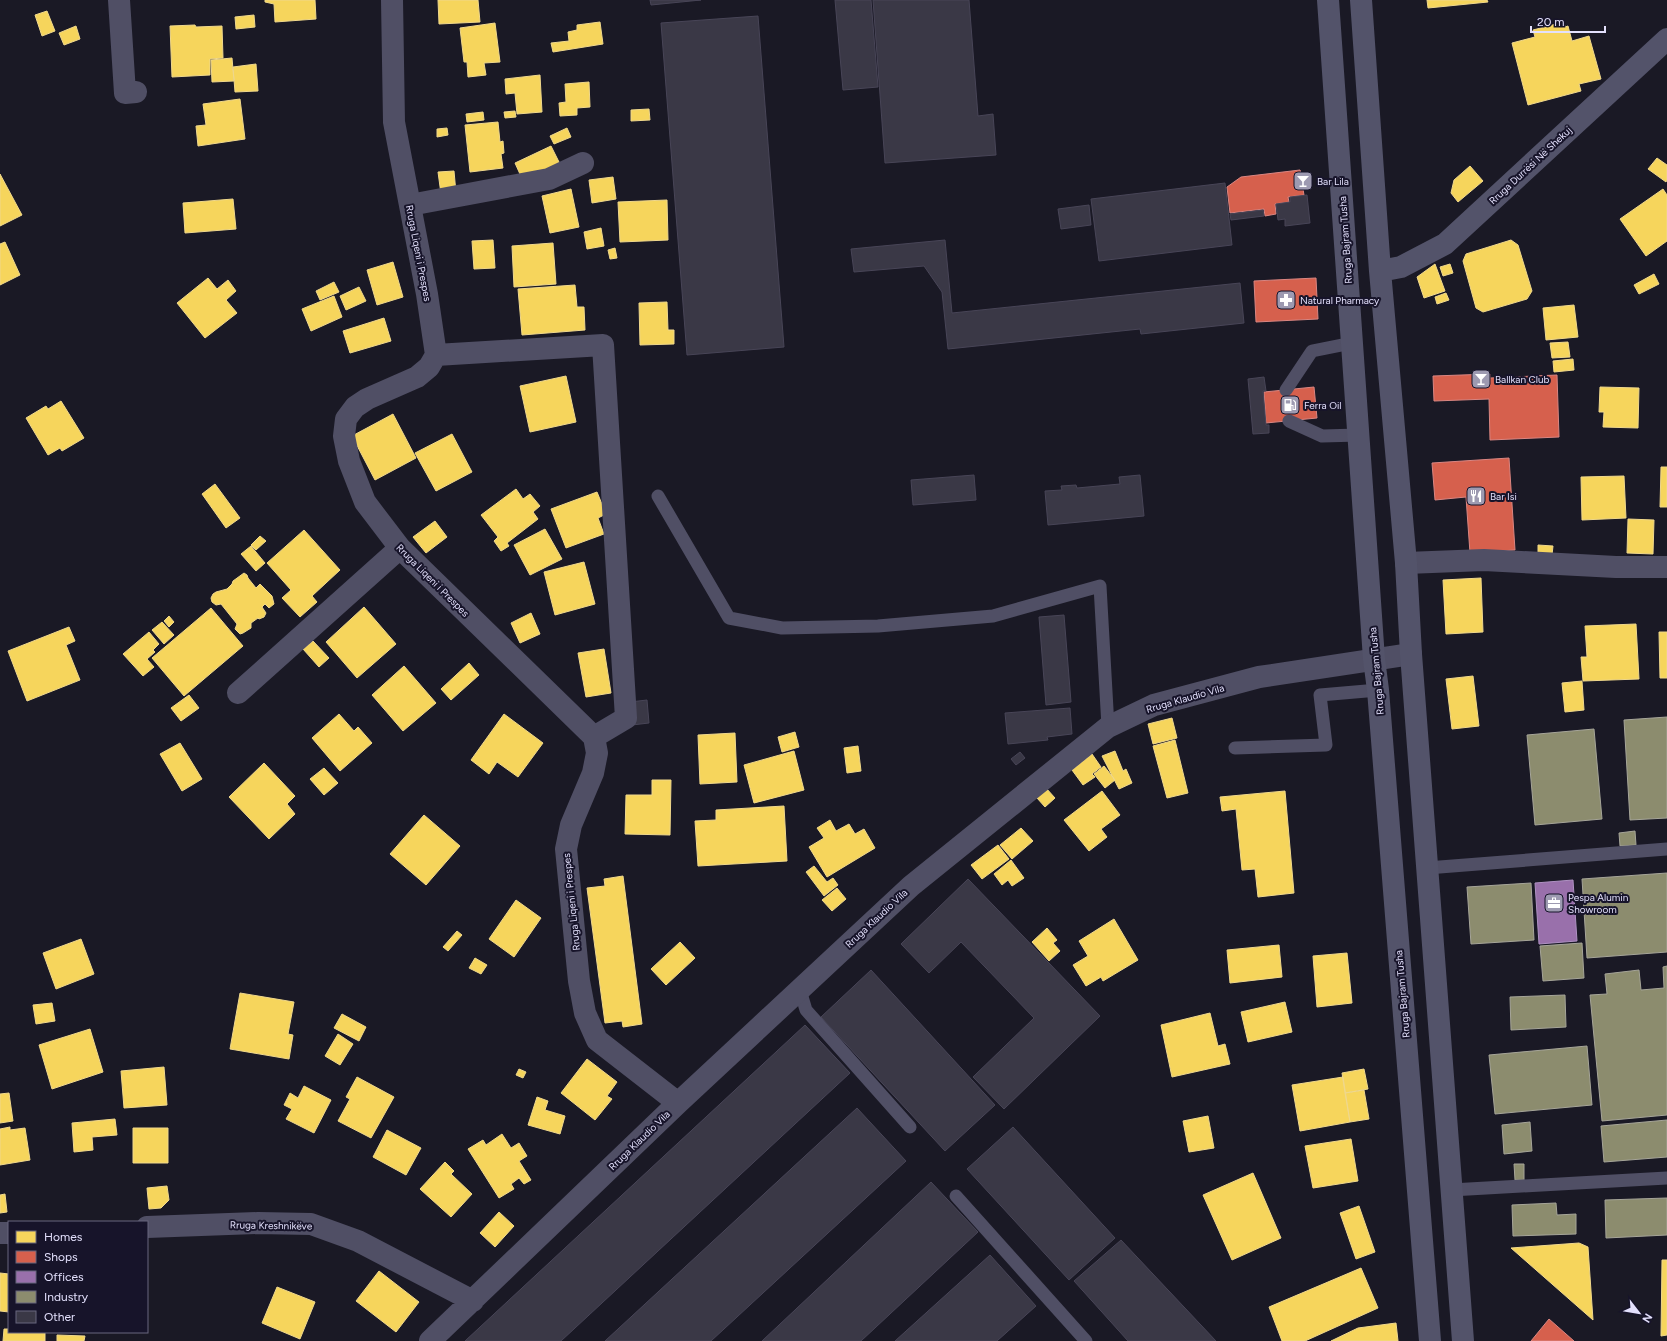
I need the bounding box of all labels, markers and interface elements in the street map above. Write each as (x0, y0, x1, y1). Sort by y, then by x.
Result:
scale bar (1531, 8, 1605, 34)
text: 20 m (1537, 15, 1565, 29)
street label: Rruga Durrësi Në Shekuj (1486, 123, 1575, 207)
bar icon: Bar Lila (1292, 170, 1314, 192)
place label: Bar Lila (1317, 175, 1349, 188)
street label: Rruga Bajram Tusha (1336, 196, 1355, 284)
street label: Rruga Liqeni i Prespes (403, 204, 434, 303)
pharmacy icon: Natural Pharmacy (1275, 289, 1297, 311)
place label: Natural Pharmacy (1300, 294, 1380, 307)
bar icon: Ballkan Club (1470, 368, 1492, 390)
place label: Ballkan Club (1495, 373, 1549, 386)
fuel station icon: Ferra Oil (1279, 394, 1301, 416)
place label: Ferra Oil (1304, 399, 1341, 412)
restaurant icon: Bar Isi (1465, 485, 1487, 507)
place label: Bar Isi (1490, 490, 1517, 503)
street label: Rruga Liqeni i Prespes (393, 541, 472, 620)
street label: Rruga Bajram Tusha (1366, 627, 1387, 715)
street label: Rruga Klaudio Vila (1145, 681, 1226, 716)
street label: Rruga Liqeni i Prespes (560, 852, 583, 951)
street label: Rruga Klaudio Vila (842, 886, 910, 951)
place label: Pespa Alumin Showroom (1568, 891, 1629, 916)
office icon: Pespa Alumin Showroom (1543, 892, 1565, 914)
street label: Rruga Bajram Tusha (1392, 950, 1413, 1038)
street label: Rruga Klaudio Vila (606, 1108, 673, 1173)
street label: Rruga Kreshnikëve (230, 1218, 313, 1233)
legend (8, 1221, 148, 1333)
text: Homes (44, 1230, 83, 1244)
text: Shops (44, 1250, 78, 1264)
text: Offices (44, 1270, 84, 1284)
text: Industry (44, 1290, 89, 1304)
north arrow (1619, 1293, 1659, 1333)
text: Other (44, 1310, 75, 1324)
text: N (1639, 1311, 1655, 1325)

